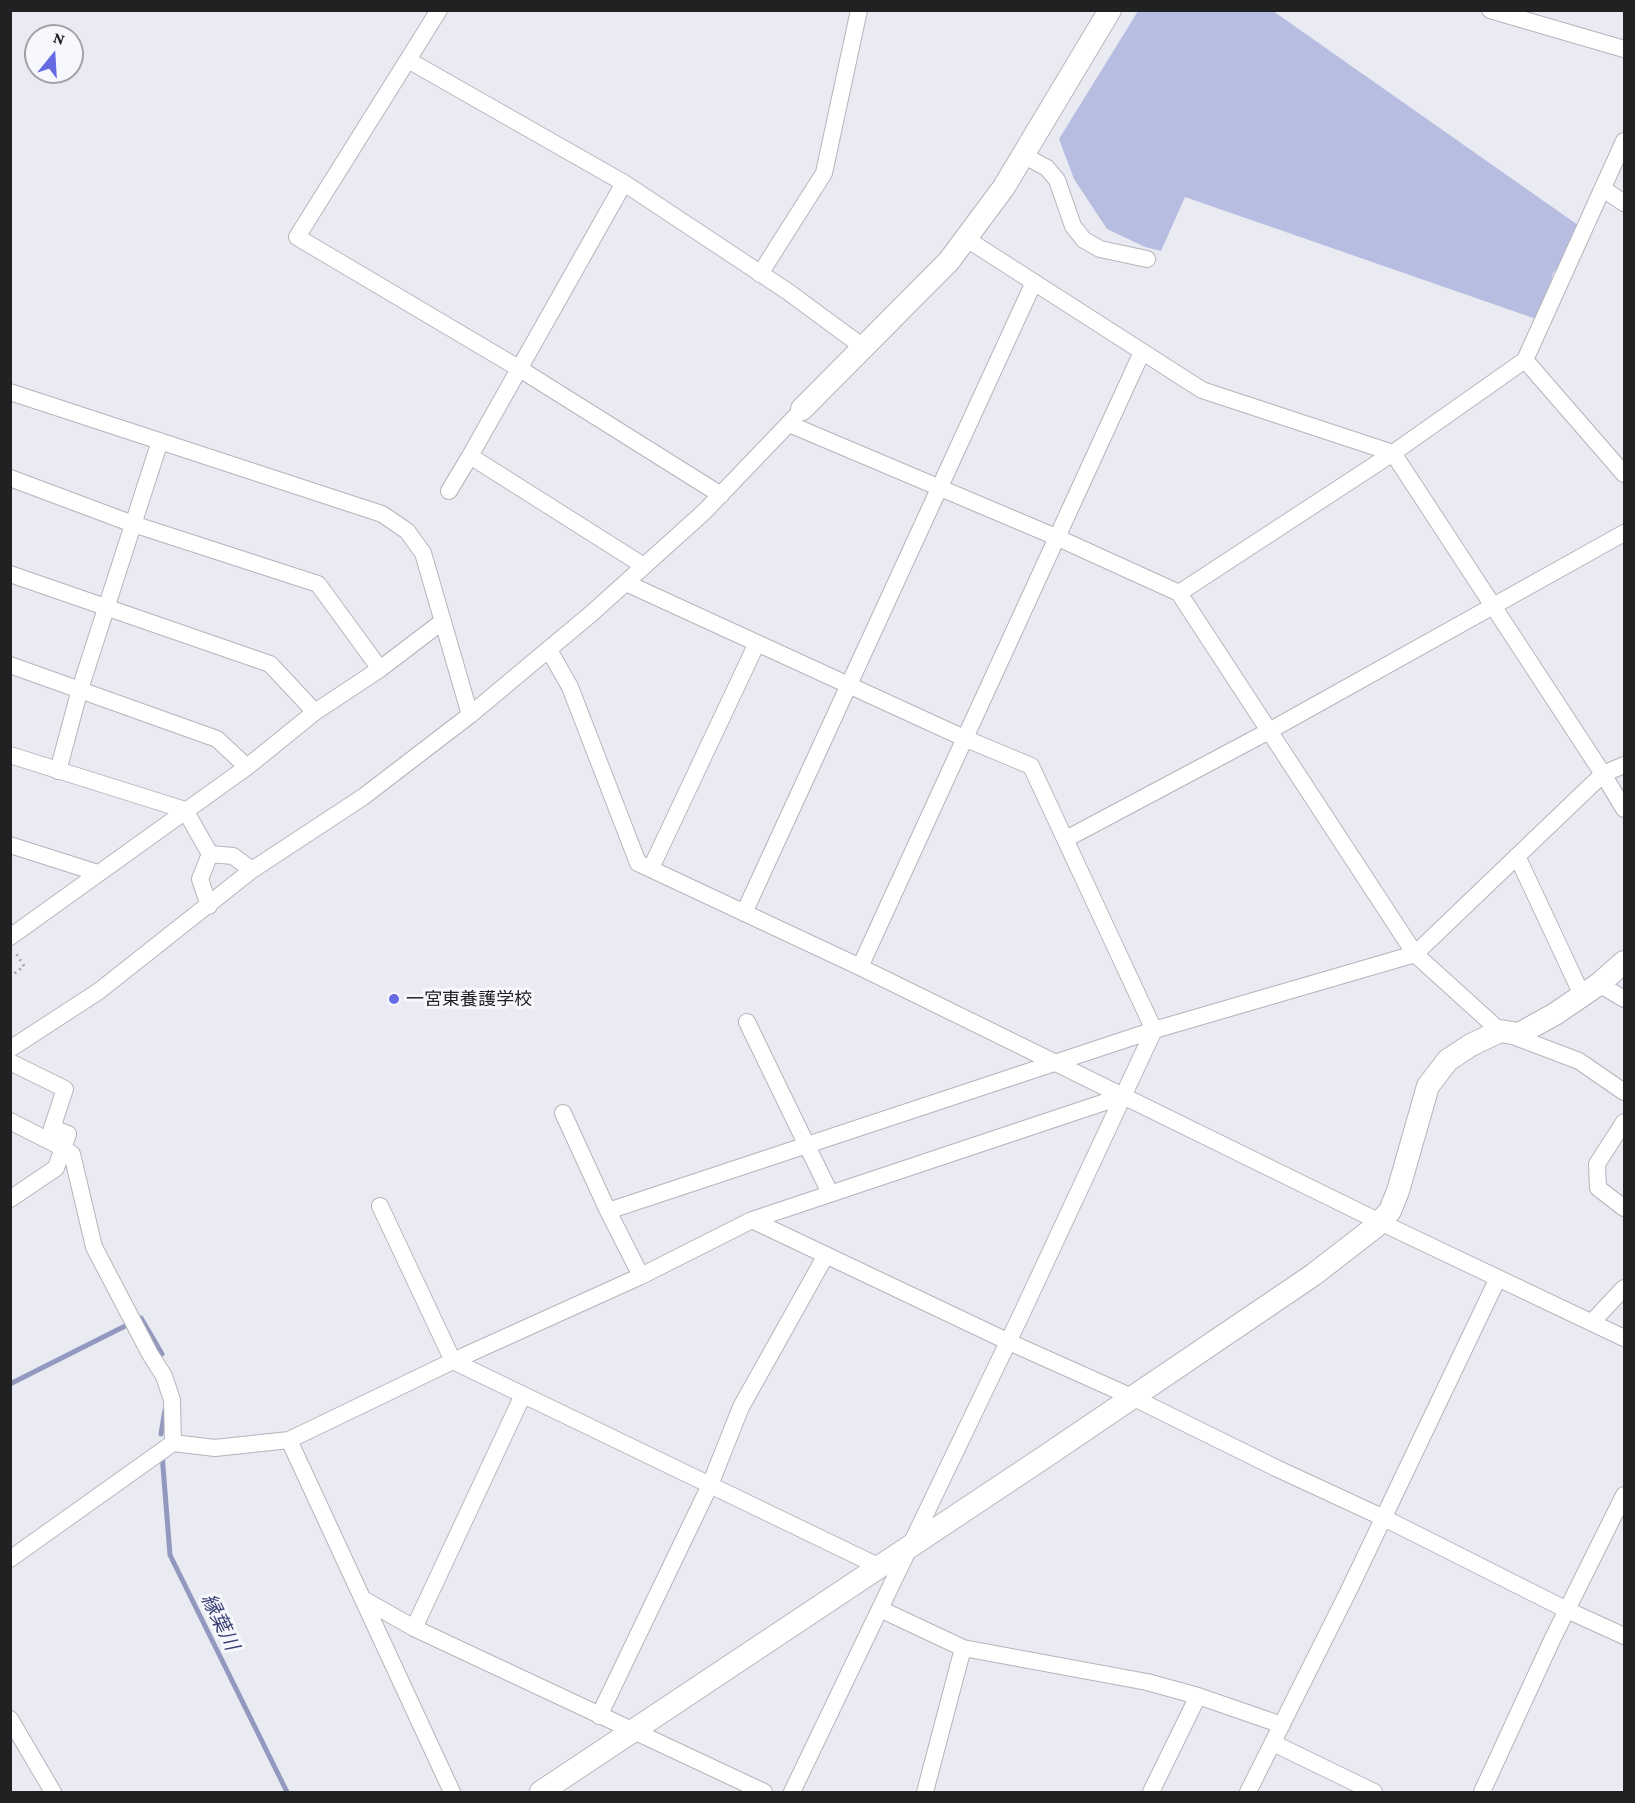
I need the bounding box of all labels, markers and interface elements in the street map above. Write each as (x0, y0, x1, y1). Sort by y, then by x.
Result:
north arrow (24, 24, 84, 84)
text: N (51, 29, 67, 48)
place label: 一宮東養護学校 (406, 988, 532, 1010)
marker: 一宮東養護学校 (387, 992, 401, 1006)
water label: 縁葉川 (196, 1590, 244, 1654)

